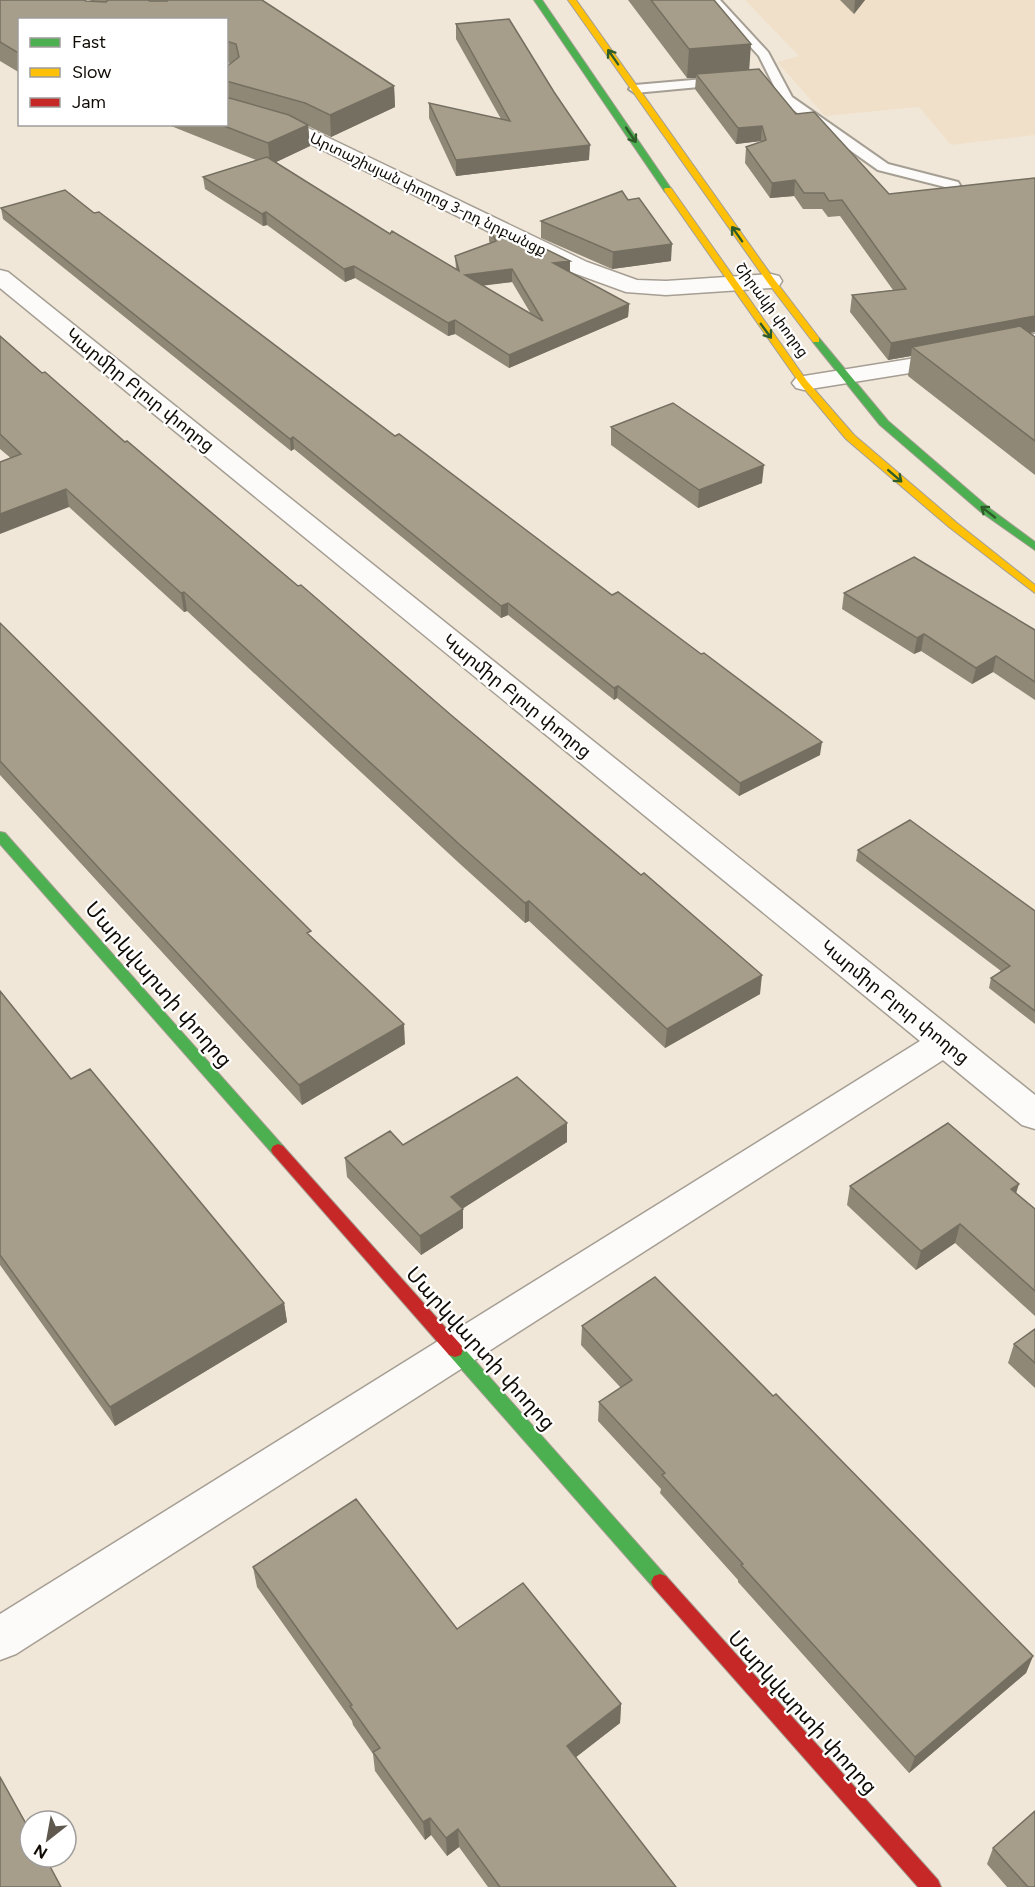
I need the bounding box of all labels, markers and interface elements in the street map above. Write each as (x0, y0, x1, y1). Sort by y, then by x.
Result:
legend (18, 18, 228, 126)
text: Fast (72, 31, 106, 53)
one-way arrow (606, 50, 619, 66)
text: Slow (72, 61, 111, 83)
text: Jam (72, 91, 106, 113)
one-way arrow (625, 126, 637, 143)
street label: Արտաշիսյան փողոց 3-րդ նրբանցք (307, 129, 549, 259)
one-way arrow (731, 226, 743, 242)
street label: Շիրակի փողոց (732, 259, 812, 361)
street label: Կարմիր Բլուր փողոց (61, 323, 219, 457)
one-way arrow (760, 323, 772, 339)
one-way arrow (887, 469, 902, 483)
one-way arrow (980, 506, 996, 519)
street label: Կարմիր Բլուր փողոց (438, 629, 596, 763)
street label: Մարկվարտի փողոց (80, 896, 238, 1072)
street label: Կարմիր Բլուր փողոց (816, 935, 974, 1069)
street label: Մարկվարտի փողոց (401, 1261, 561, 1435)
street label: Մարկվարտի փողոց (723, 1625, 883, 1799)
north arrow (18, 1809, 78, 1869)
text: N (30, 1840, 51, 1863)

